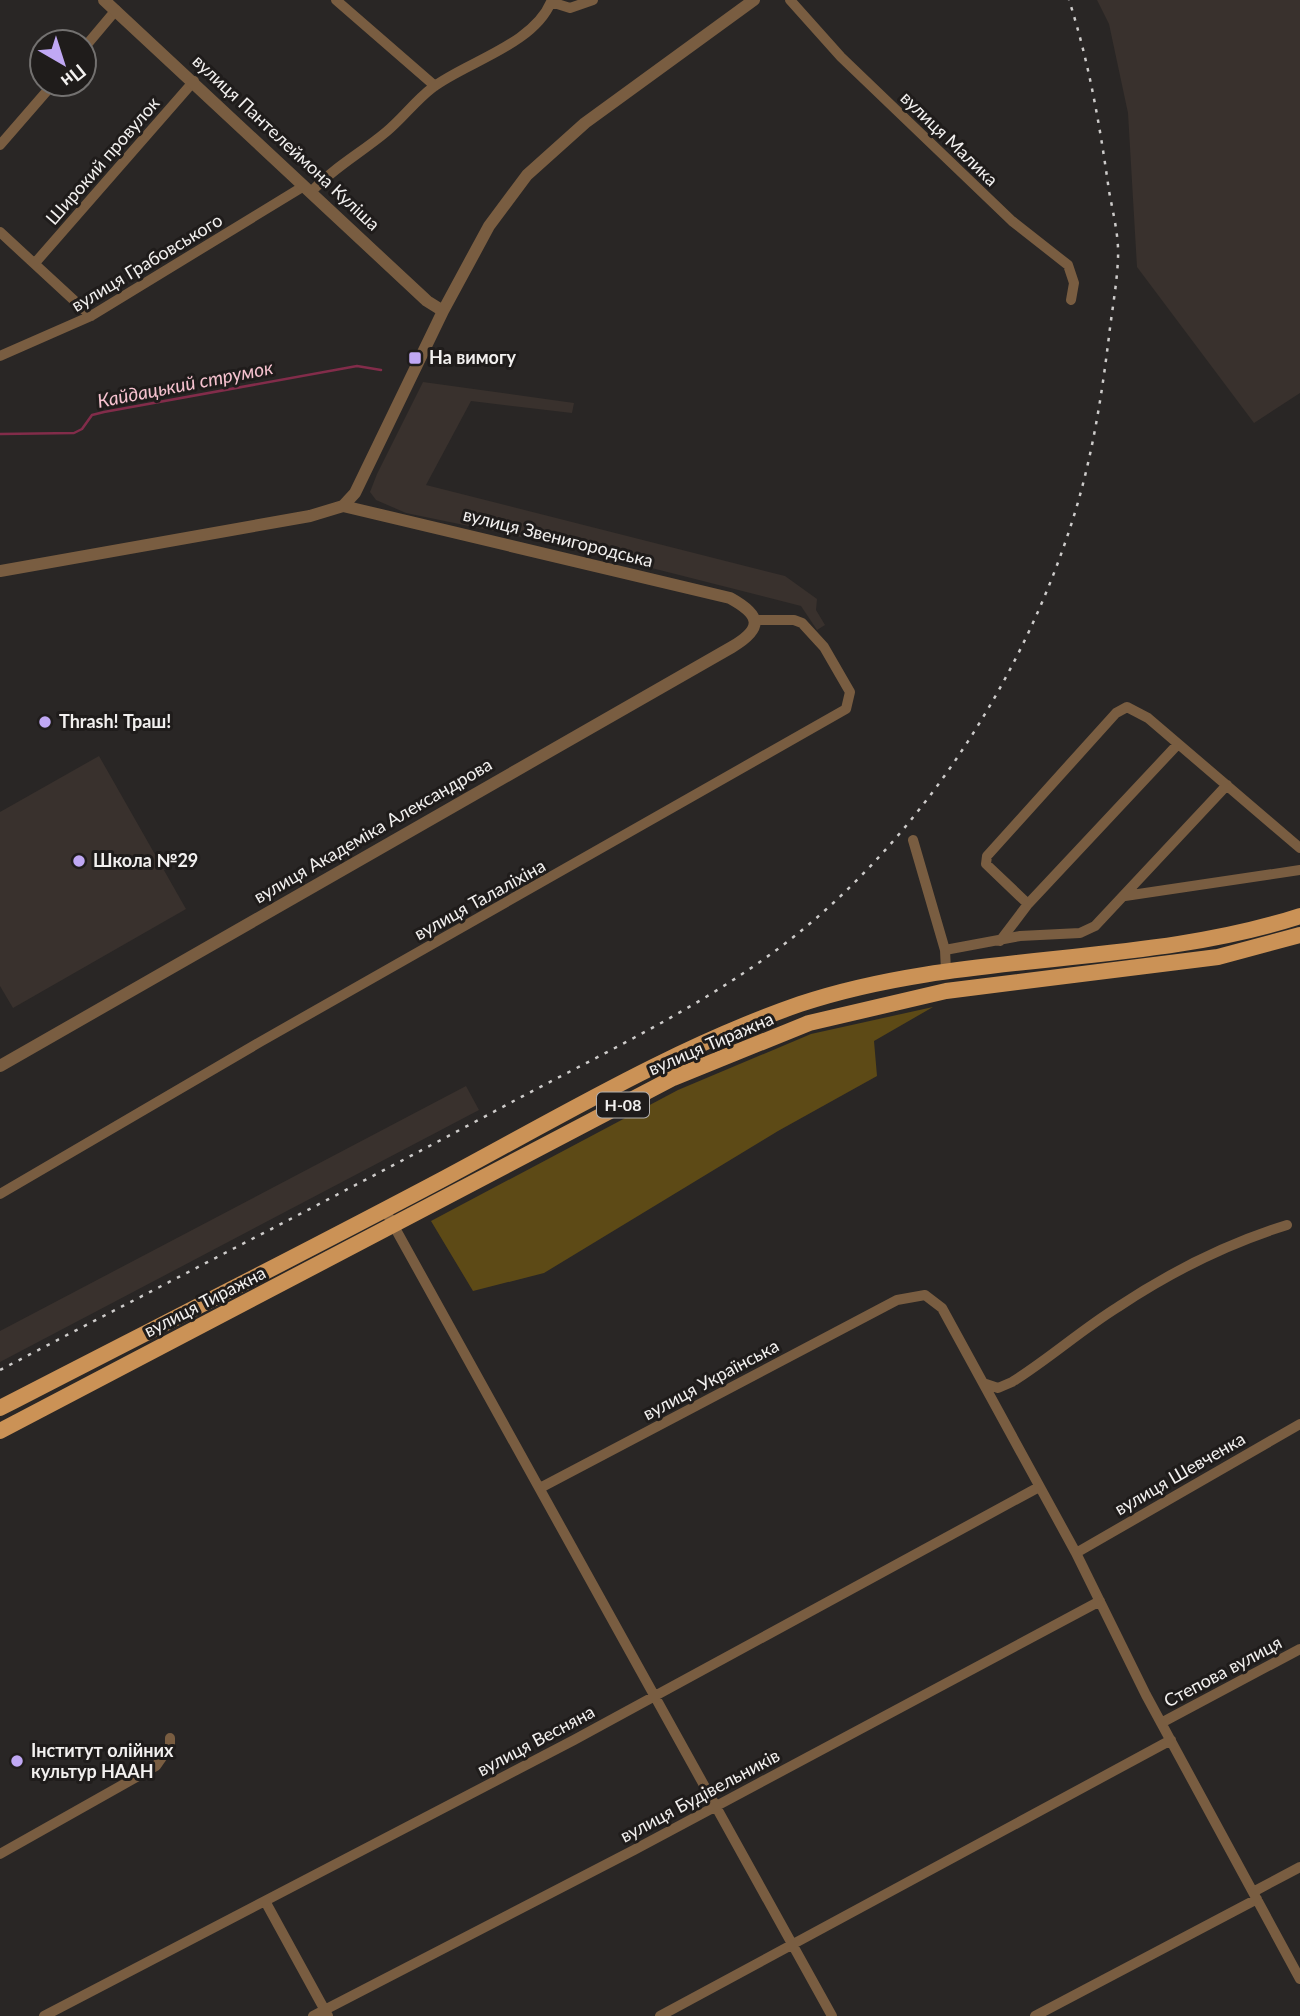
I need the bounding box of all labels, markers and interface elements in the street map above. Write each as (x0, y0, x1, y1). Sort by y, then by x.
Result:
north arrow (28, 28, 98, 98)
street label: вулиця Пантелеймона Куліша (189, 50, 385, 235)
text: Пн (57, 60, 91, 93)
street label: вулиця Малика (896, 86, 1003, 190)
street label: Широкий провулок (41, 91, 164, 229)
street label: вулиця Грабовського (67, 208, 226, 316)
place label: На вимогу (429, 346, 516, 368)
marker: На вимогу (407, 350, 423, 366)
water label: Кайдацький струмок (95, 355, 275, 412)
street label: вулиця Звенигородська (461, 503, 656, 571)
place label: Thrash! Траш! (59, 710, 171, 732)
marker: Thrash! Траш! (37, 714, 53, 730)
street label: вулиця Академіка Александрова (249, 753, 496, 908)
place label: Школа №29 (93, 849, 198, 871)
marker: Школа №29 (71, 853, 87, 869)
street label: вулиця Талаліхіна (410, 854, 549, 944)
street label: вулиця Тиражна (645, 1007, 776, 1079)
road number: Н-08 (597, 1092, 649, 1118)
street label: вулиця Тиражна (140, 1261, 269, 1341)
street label: вулиця Українська (639, 1334, 782, 1424)
street label: вулиця Шевченка (1110, 1427, 1249, 1519)
street label: Степова вулиця (1160, 1631, 1285, 1711)
street label: вулиця Весняна (473, 1700, 598, 1780)
place label: Інститут олійних культур НААН (31, 1739, 174, 1782)
street label: вулиця Будівельників (616, 1744, 783, 1847)
marker: Інститут олійних культур НААН (9, 1753, 25, 1769)

